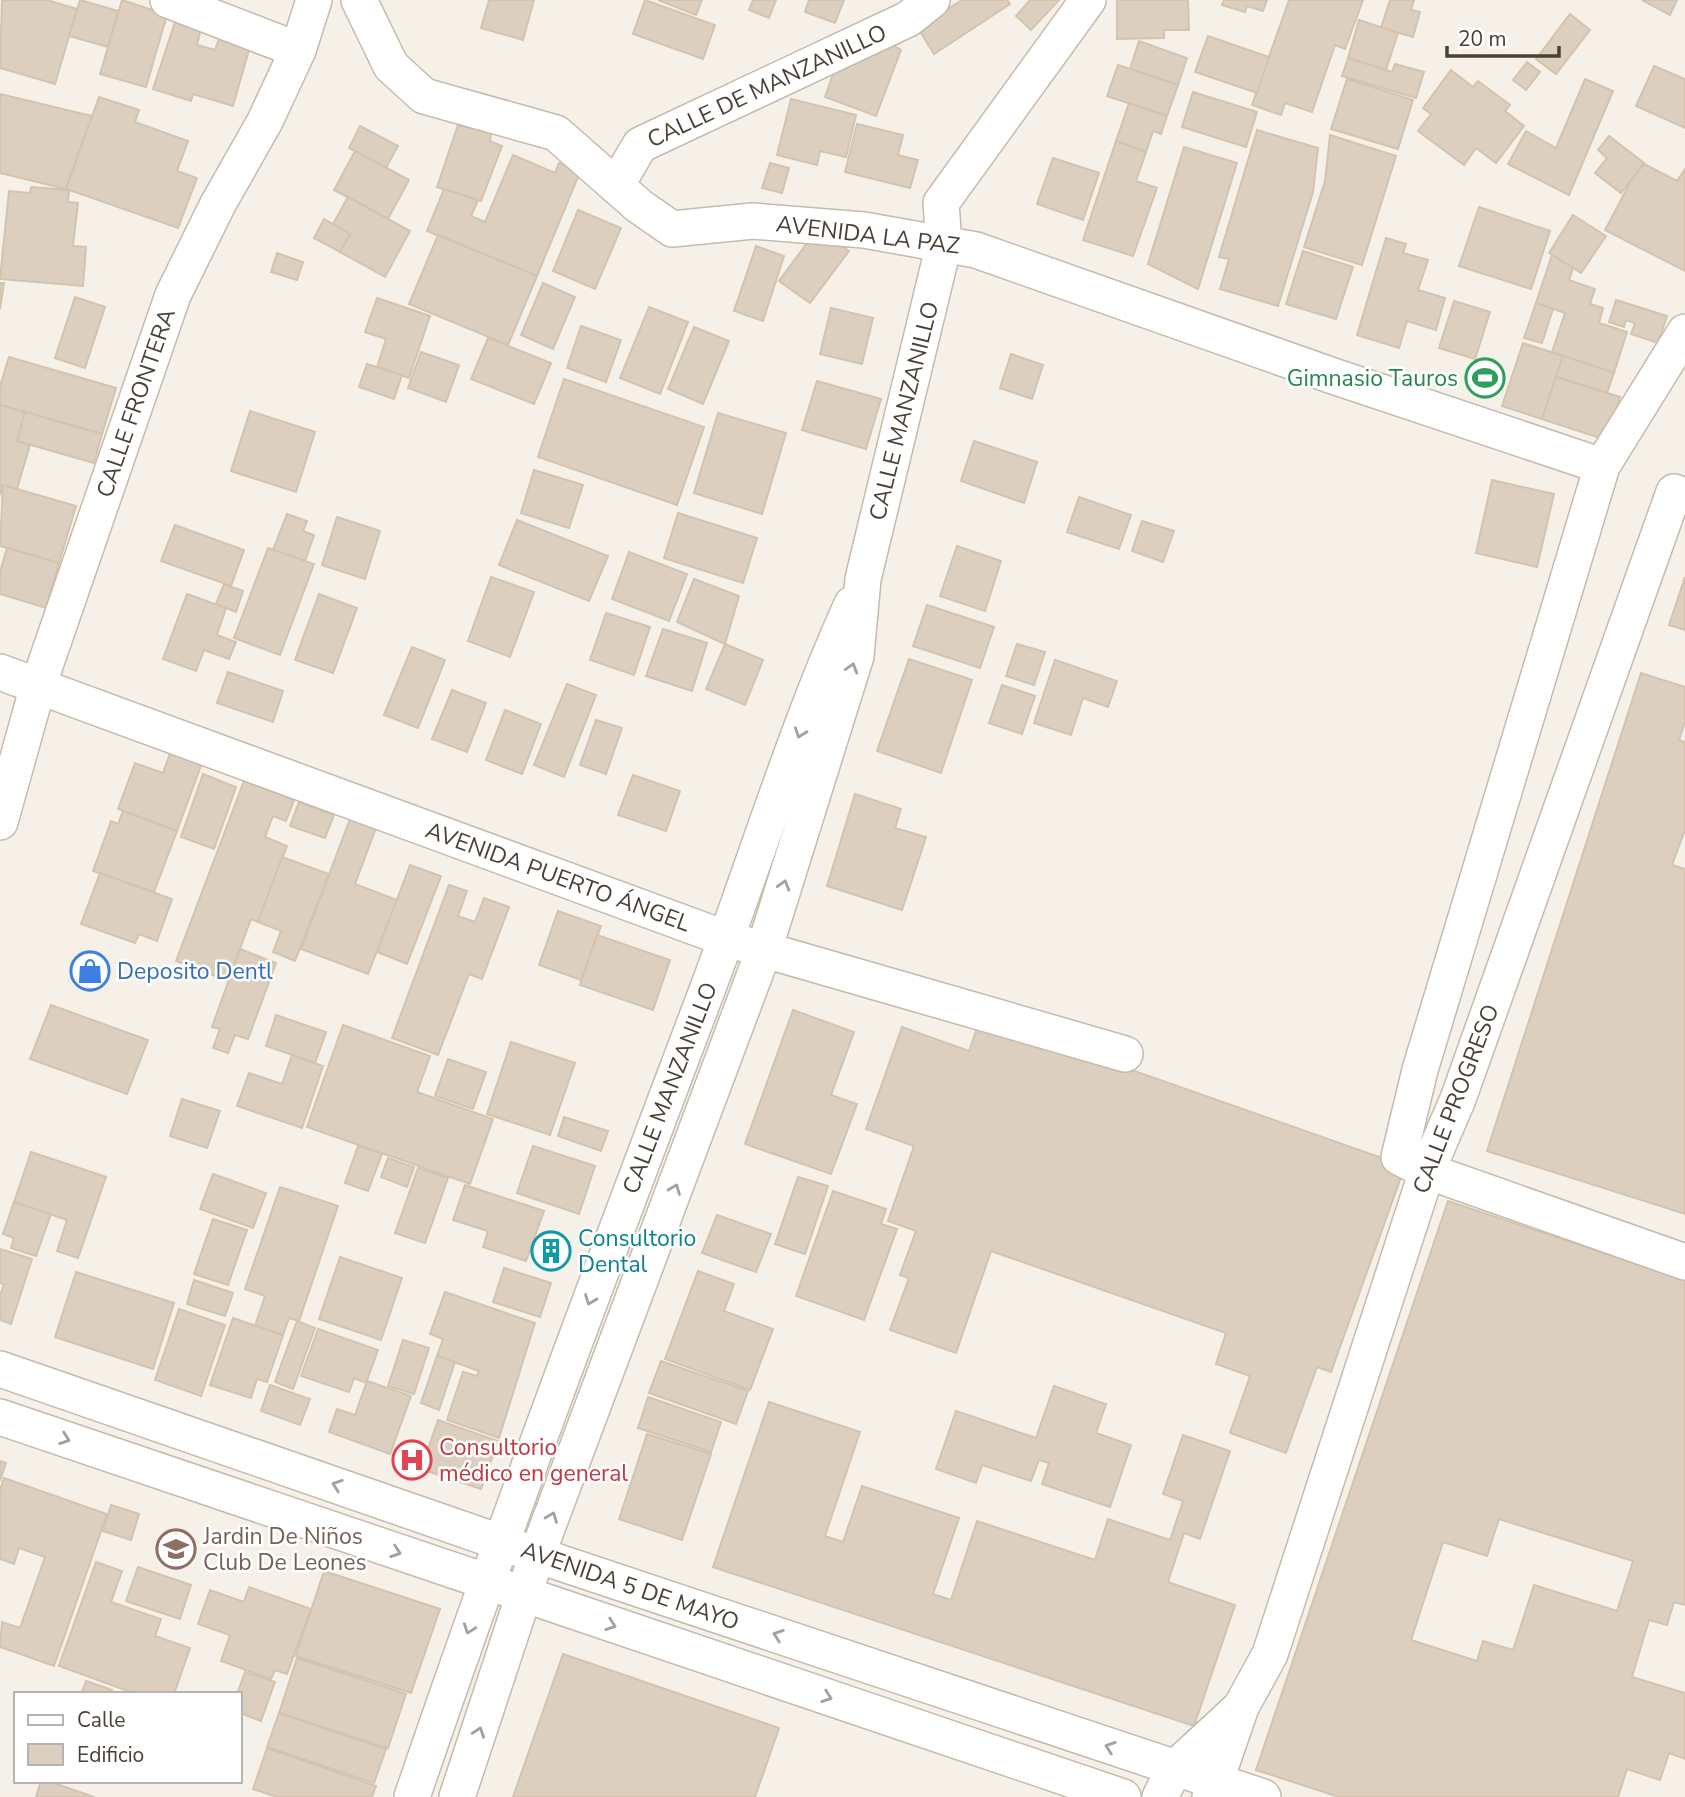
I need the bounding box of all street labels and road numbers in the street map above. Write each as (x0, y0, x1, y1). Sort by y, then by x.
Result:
street label: CALLE DE MANZANILLO (642, 17, 892, 155)
street label: AVENIDA LA PAZ (774, 208, 962, 262)
street label: CALLE MANZANILLO (862, 298, 946, 524)
street label: CALLE FRONTERA (89, 304, 183, 502)
street label: AVENIDA PUERTO ÁNGEL (421, 815, 695, 940)
street label: CALLE MANZANILLO (615, 978, 725, 1198)
street label: CALLE PROGRESO (1406, 1000, 1506, 1198)
street label: AVENIDA 5 DE MAYO (517, 1534, 743, 1638)

